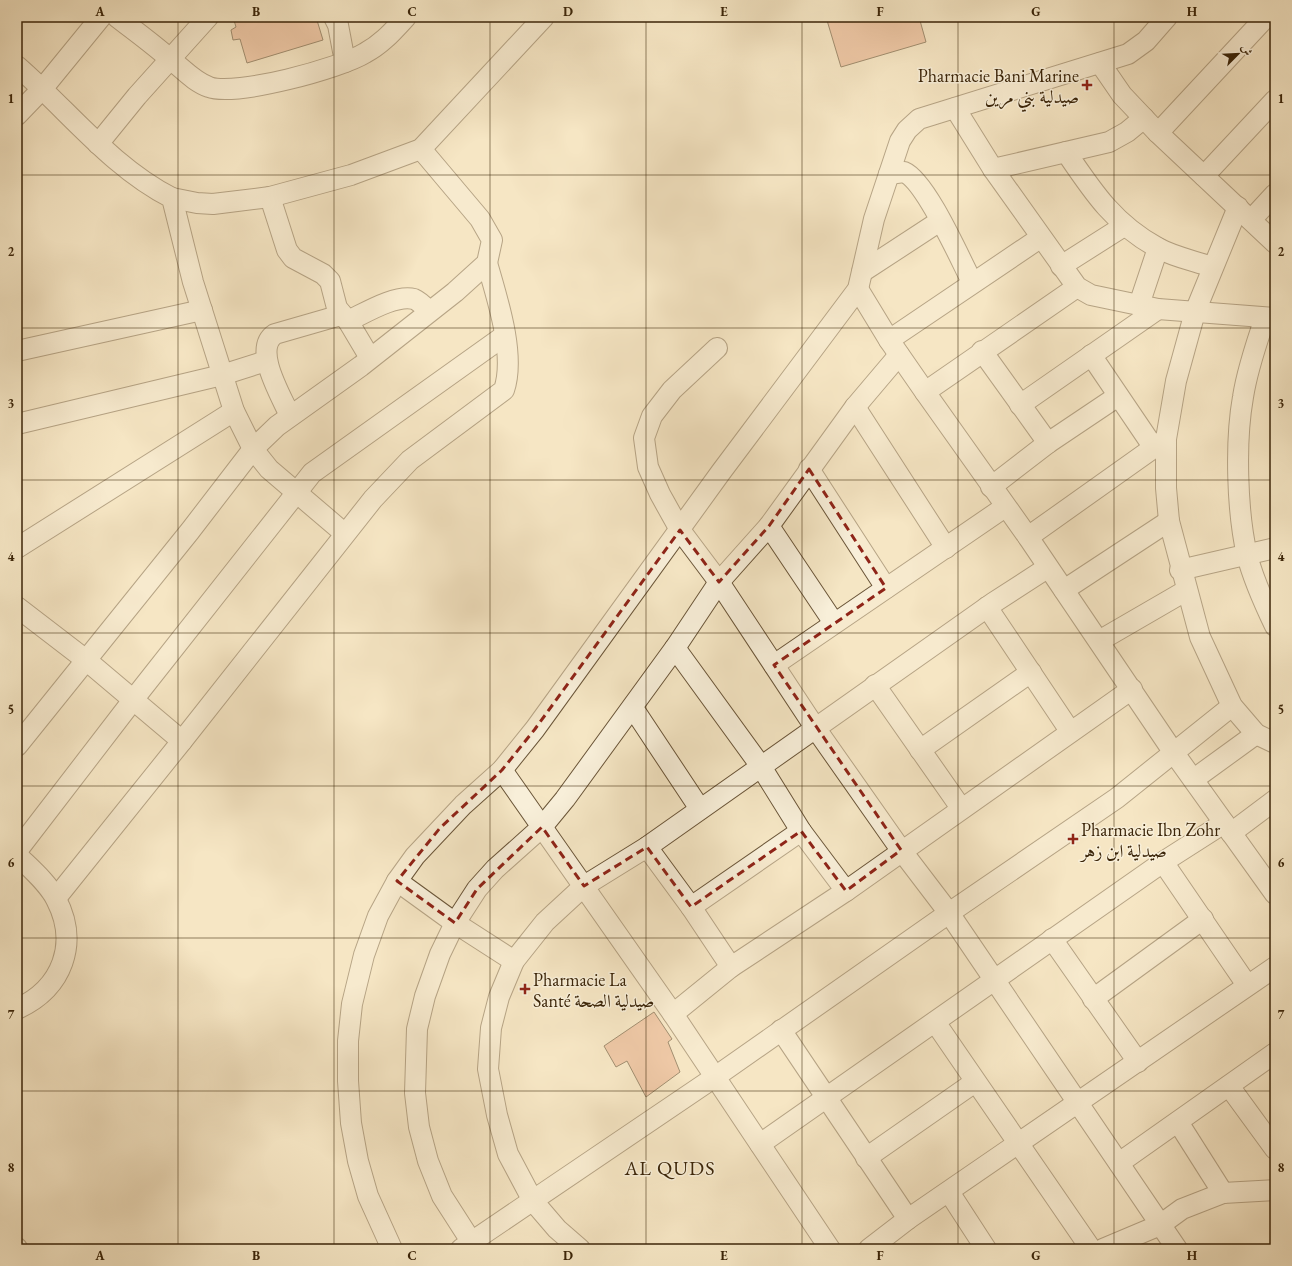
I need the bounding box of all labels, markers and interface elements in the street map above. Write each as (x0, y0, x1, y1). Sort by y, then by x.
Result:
text: A (94, 3, 105, 20)
text: B (252, 3, 260, 20)
text: C (407, 3, 417, 20)
text: D (563, 3, 573, 20)
text: E (720, 3, 728, 20)
text: F (876, 3, 884, 20)
text: G (1031, 3, 1041, 20)
text: H (1187, 3, 1198, 20)
north arrow (1218, 34, 1258, 74)
text: ش (1239, 42, 1256, 58)
place label: Pharmacie Bani Marine صيدلية بني مرين (918, 64, 1079, 113)
marker: Pharmacie Bani Marine صيدلية بني مرين (1082, 80, 1092, 90)
text: 1 (8, 90, 15, 107)
text: 1 (1278, 90, 1285, 107)
text: 2 (8, 243, 15, 260)
text: 2 (1278, 243, 1285, 260)
text: 3 (8, 395, 15, 412)
text: 3 (1278, 395, 1285, 412)
text: 4 (8, 548, 15, 565)
text: 4 (1278, 548, 1285, 565)
text: 5 (8, 701, 14, 718)
text: 5 (1278, 701, 1284, 718)
place label: Pharmacie Ibn Zohr صيدلية ابن زهر (1079, 818, 1220, 863)
marker: Pharmacie Ibn Zohr صيدلية ابن زهر (1068, 834, 1078, 844)
text: 6 (8, 854, 15, 871)
text: 6 (1278, 854, 1285, 871)
place label: Pharmacie La Santé صيدلية الصحة (533, 968, 654, 1012)
marker: Pharmacie La Santé صيدلية الصحة (520, 984, 530, 994)
text: 7 (8, 1006, 15, 1023)
text: 7 (1278, 1006, 1285, 1023)
district label: AL QUDS (624, 1155, 715, 1181)
text: 8 (8, 1159, 15, 1176)
text: 8 (1278, 1159, 1285, 1176)
text: A (94, 1247, 105, 1264)
text: B (252, 1247, 260, 1264)
text: C (407, 1247, 417, 1264)
text: D (563, 1247, 573, 1264)
text: E (720, 1247, 728, 1264)
text: F (876, 1247, 884, 1264)
text: G (1031, 1247, 1041, 1264)
text: H (1187, 1247, 1198, 1264)

